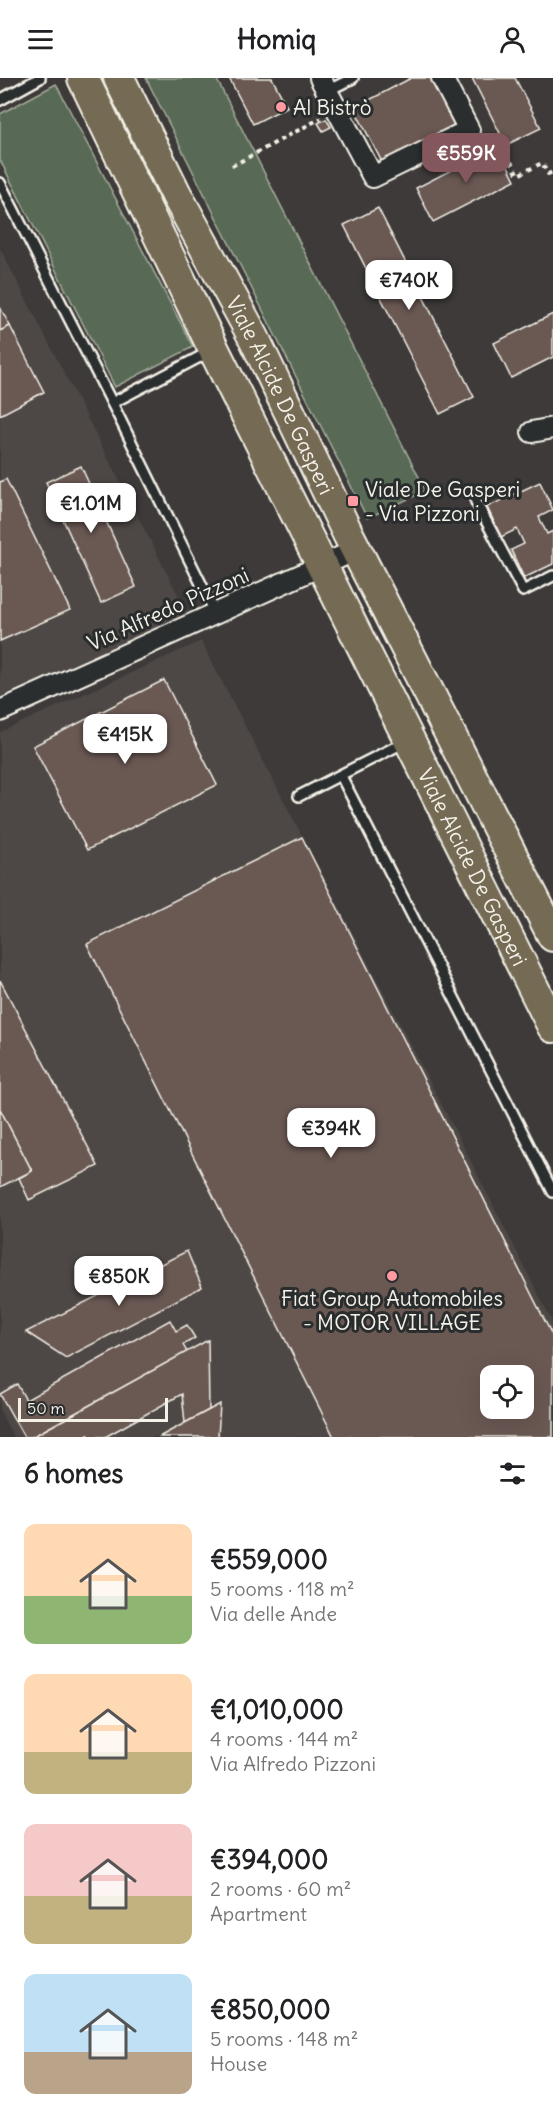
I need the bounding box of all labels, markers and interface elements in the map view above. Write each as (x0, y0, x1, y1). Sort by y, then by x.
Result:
text: Homiq (237, 22, 316, 56)
icon: menu (24, 23, 57, 56)
icon: person (496, 23, 529, 56)
place label: Al Bistrò (293, 94, 371, 121)
marker: Al Bistrò (274, 100, 288, 114)
pin: €559K (424, 133, 508, 184)
text: €559K (436, 140, 496, 165)
pin: €740K (367, 260, 451, 311)
text: €740K (379, 267, 439, 292)
street label: Viale Alcide De Gasperi (220, 291, 340, 499)
place label: Viale De Gasperi - Via Pizzoni (365, 476, 520, 527)
pin: €1.01M (42, 483, 140, 534)
text: €1.01M (60, 490, 122, 515)
marker: Viale De Gasperi - Via Pizzoni (346, 494, 360, 508)
street label: Via Alfredo Pizzoni (83, 561, 253, 657)
pin: €415K (83, 714, 167, 765)
text: €415K (97, 721, 153, 746)
street label: Viale Alcide De Gasperi (412, 764, 534, 970)
pin: €394K (289, 1108, 373, 1159)
text: €394K (301, 1115, 361, 1140)
pin: €850K (77, 1256, 161, 1307)
text: €850K (88, 1263, 150, 1288)
marker: Fiat Group Automobiles - MOTOR VILLAGE (385, 1269, 399, 1283)
place label: Fiat Group Automobiles - MOTOR VILLAGE (281, 1285, 503, 1336)
map controls (480, 1365, 534, 1419)
button: locate (480, 1365, 534, 1419)
scale bar (18, 1395, 168, 1422)
text: 50 m (27, 1398, 65, 1418)
text: 6 homes (24, 1457, 123, 1490)
icon: filters (496, 1457, 529, 1490)
text: €559,000 (210, 1543, 328, 1576)
icon: home (72, 1548, 144, 1620)
text: 5 rooms · 118 m² (210, 1576, 355, 1601)
text: Via delle Ande (210, 1601, 337, 1626)
text: €1,010,000 (210, 1693, 344, 1726)
icon: home (72, 1698, 144, 1770)
text: 4 rooms · 144 m² (210, 1726, 358, 1751)
text: Via Alfredo Pizzoni (210, 1751, 376, 1776)
text: €394,000 (210, 1843, 328, 1876)
icon: home (72, 1848, 144, 1920)
text: 2 rooms · 60 m² (210, 1876, 351, 1901)
text: Apartment (210, 1901, 307, 1926)
text: €850,000 (210, 1993, 331, 2026)
icon: home (72, 1998, 144, 2070)
text: 5 rooms · 148 m² (210, 2026, 358, 2051)
text: House (210, 2051, 267, 2076)

